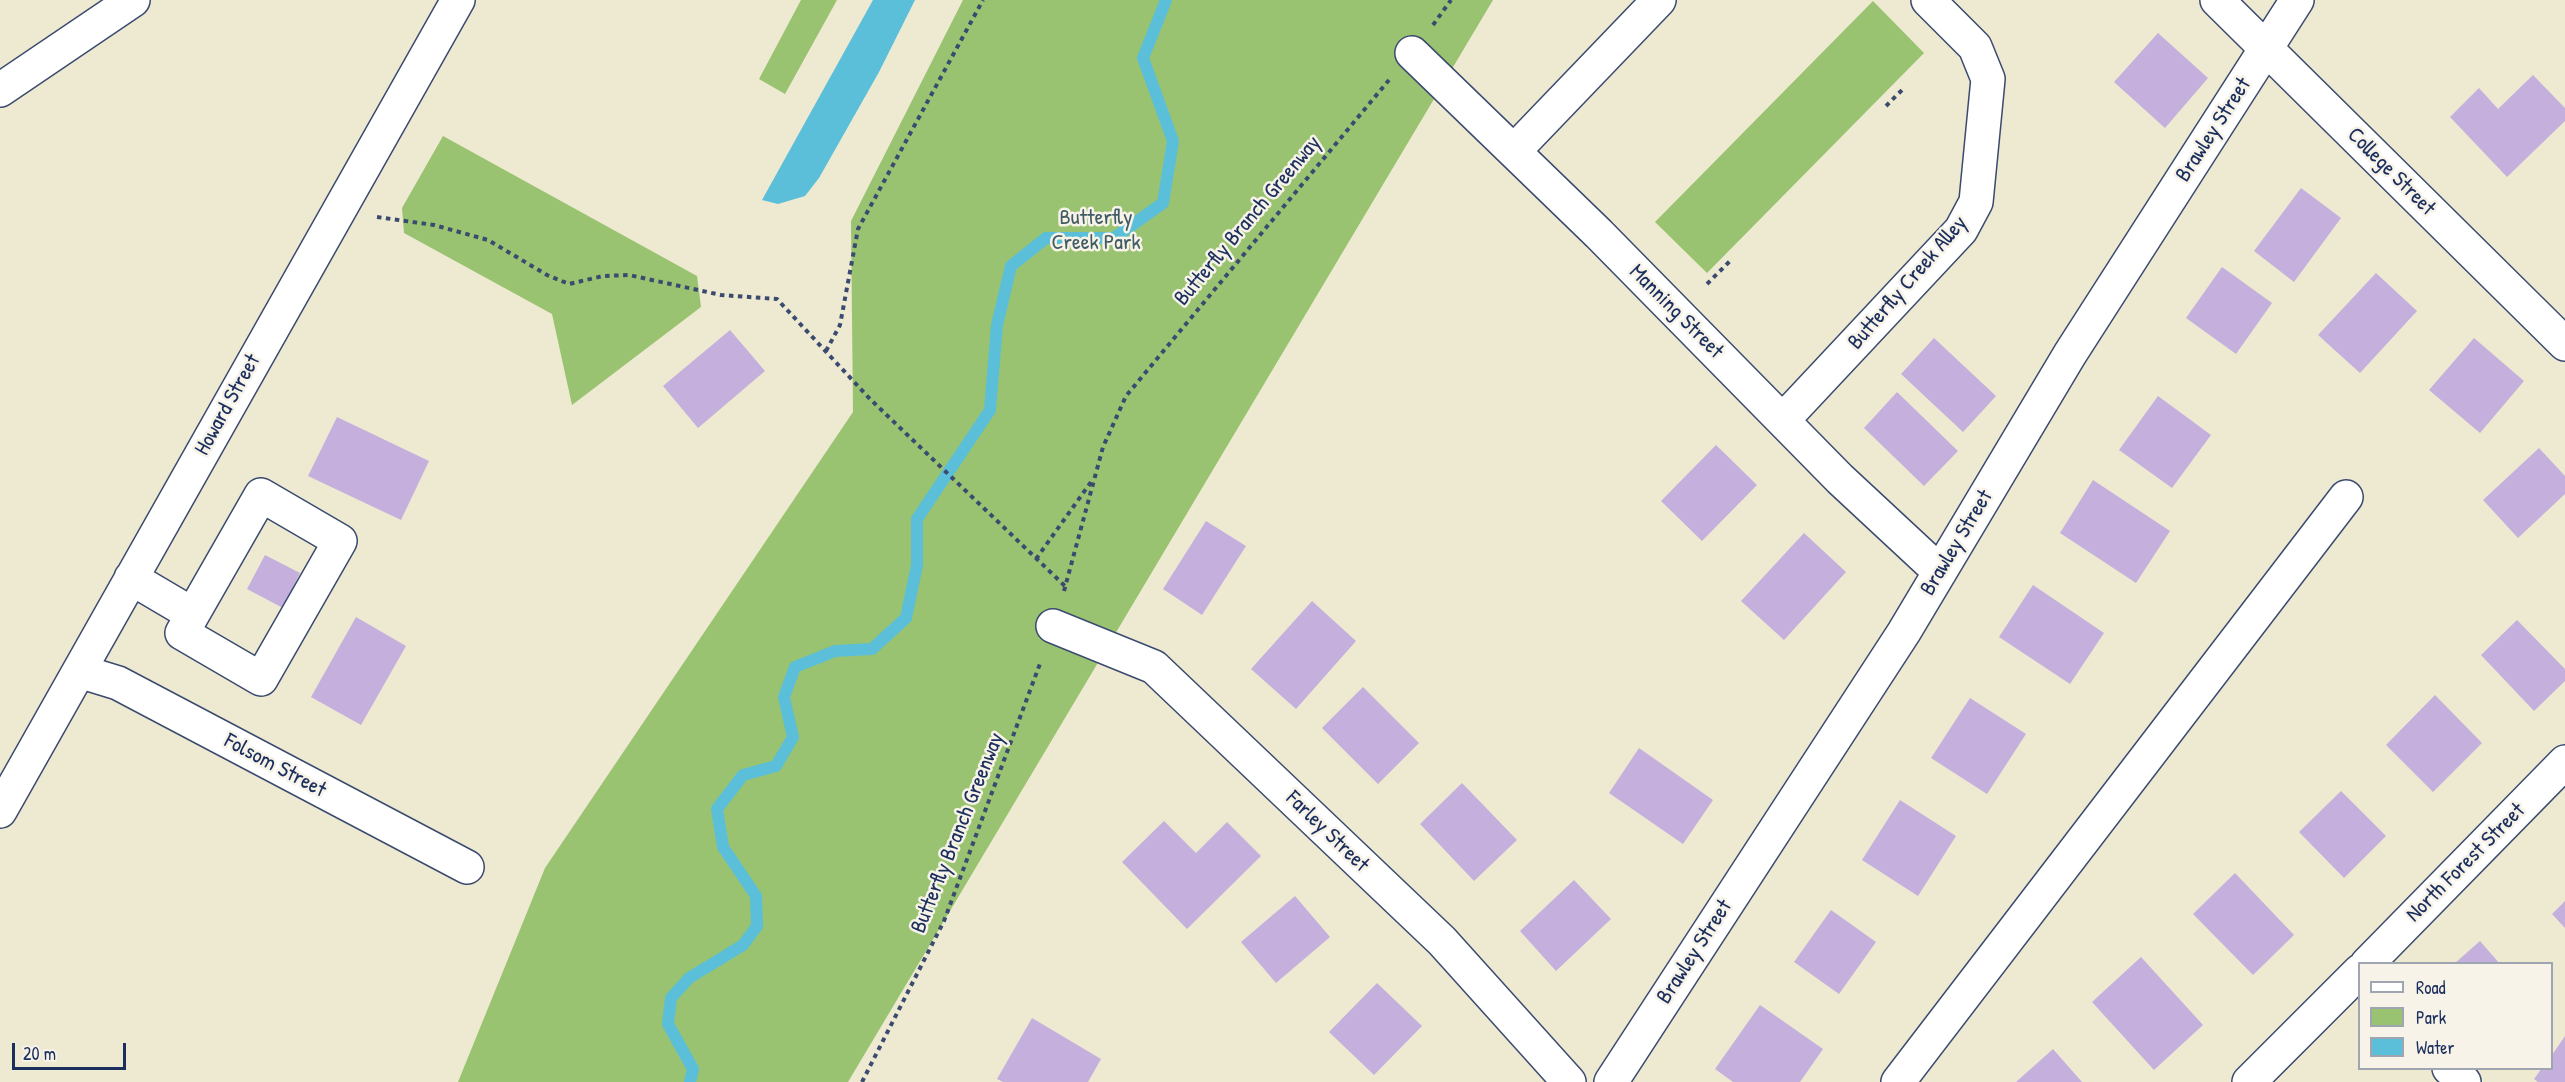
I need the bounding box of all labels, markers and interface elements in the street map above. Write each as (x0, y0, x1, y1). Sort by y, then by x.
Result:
street label: Brawley Street (2171, 73, 2257, 187)
street label: College Street (2341, 122, 2441, 222)
street label: Butterfly Branch Greenway (1169, 131, 1327, 311)
park label: Butterfly Creek Park (1051, 205, 1141, 256)
street label: Butterfly Creek Alley (1843, 211, 1973, 355)
street label: Manning Street (1623, 259, 1729, 365)
street label: Howard Street (189, 350, 267, 460)
street label: Brawley Street (1915, 485, 1999, 601)
street label: Folsom Street (220, 728, 330, 804)
street label: Butterfly Branch Greenway (906, 729, 1010, 937)
street label: Farley Street (1280, 786, 1374, 878)
street label: North Forest Street (2401, 798, 2531, 928)
street label: Brawley Street (1652, 895, 1738, 1009)
legend (2358, 962, 2553, 1070)
text: Road (2416, 975, 2446, 1000)
text: Park (2416, 1005, 2446, 1030)
scale bar (15, 1031, 129, 1069)
text: Water (2416, 1035, 2454, 1060)
text: 20 m (23, 1041, 56, 1066)

